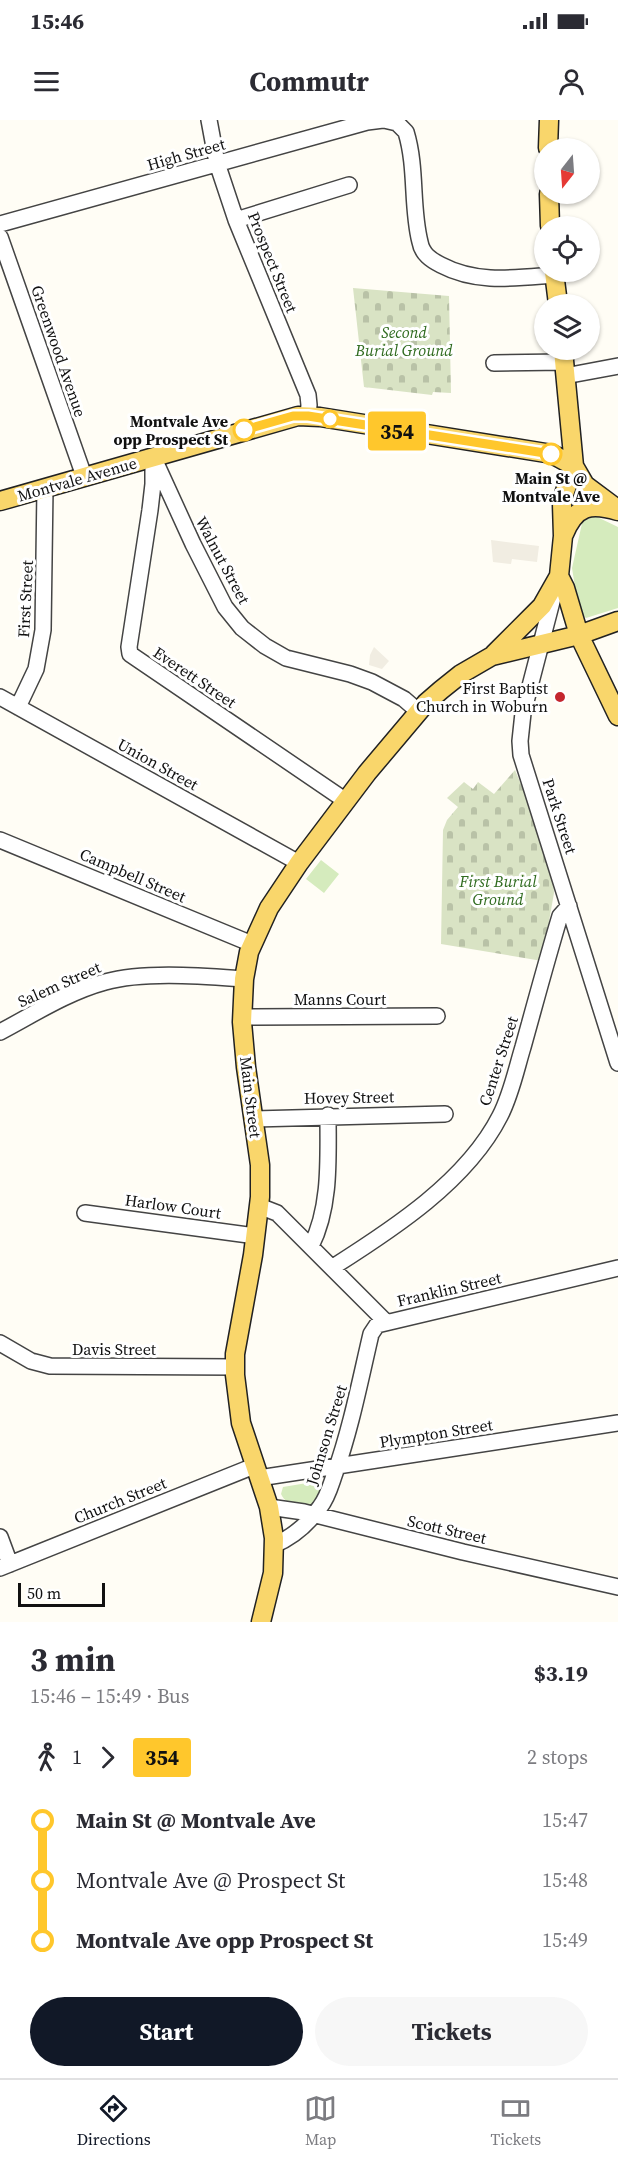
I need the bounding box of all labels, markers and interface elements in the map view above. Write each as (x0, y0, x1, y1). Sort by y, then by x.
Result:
text: 15:46 (30, 6, 84, 36)
text: Commutr (249, 63, 369, 100)
icon: menu (30, 65, 63, 98)
icon: person (555, 65, 588, 98)
street label: High Street (144, 132, 228, 176)
north arrow (534, 138, 600, 204)
map controls (534, 138, 600, 360)
street label: Prospect Street (243, 208, 304, 316)
button: locate (534, 216, 600, 282)
street label: Greenwood Avenue (26, 282, 92, 420)
button: layers (534, 294, 600, 360)
park label: Second Burial Ground (354, 321, 453, 361)
place label: Montvale Ave opp Prospect St (114, 410, 228, 450)
unlabelled marker (321, 410, 339, 428)
line badge: 354 (362, 412, 432, 450)
text: 354 (380, 417, 414, 446)
marker: Montvale Ave opp Prospect St (233, 419, 255, 441)
marker: Main St @ Montvale Ave (540, 443, 562, 465)
street label: Montvale Avenue (15, 451, 139, 507)
place label: Main St @ Montvale Ave (502, 467, 600, 507)
street label: Walnut Street (191, 512, 256, 608)
street label: First Street (12, 559, 38, 638)
street label: Everett Street (149, 641, 241, 713)
place label: First Baptist Church in Woburn (416, 677, 549, 717)
marker: First Baptist Church in Woburn (553, 690, 567, 704)
street label: Union Street (114, 733, 203, 796)
street label: Park Street (537, 776, 583, 857)
street label: Campbell Street (77, 843, 190, 908)
park label: First Burial Ground (458, 870, 537, 910)
street label: Salem Street (14, 956, 105, 1012)
street label: Manns Court (294, 988, 387, 1010)
street label: Center Street (473, 1013, 523, 1109)
street label: Main Street (235, 1055, 267, 1140)
street label: Hovey Street (304, 1085, 395, 1109)
street label: Harlow Court (124, 1188, 223, 1224)
street label: Franklin Street (395, 1266, 504, 1312)
street label: Davis Street (72, 1338, 157, 1360)
street label: Johnson Street (300, 1381, 352, 1489)
street label: Plympton Street (378, 1413, 495, 1453)
street label: Church Street (70, 1471, 170, 1529)
street label: Scott Street (405, 1509, 489, 1549)
scale bar (18, 1580, 105, 1608)
text: 50 m (27, 1582, 61, 1604)
text: 3 min (30, 1637, 116, 1682)
text: $3.19 (534, 1658, 588, 1688)
text: 15:46 – 15:49 · Bus (30, 1682, 189, 1710)
icon: walk (30, 1741, 63, 1774)
icon: forward (91, 1741, 124, 1774)
text: 1 (72, 1743, 82, 1771)
text: 354 (145, 1743, 179, 1772)
text: 2 stops (527, 1743, 588, 1771)
text: Main St @ Montvale Ave (76, 1805, 316, 1835)
text: 15:47 (542, 1806, 588, 1834)
text: Montvale Ave @ Prospect St (76, 1865, 345, 1895)
text: 15:48 (542, 1866, 588, 1894)
text: Montvale Ave opp Prospect St (76, 1925, 373, 1955)
text: 15:49 (542, 1926, 588, 1954)
button: Start (30, 1997, 303, 2066)
button: Tickets (315, 1997, 588, 2066)
tab: Directions (77, 2092, 151, 2150)
tab: Map (304, 2092, 337, 2150)
tab: Tickets (491, 2092, 541, 2150)

